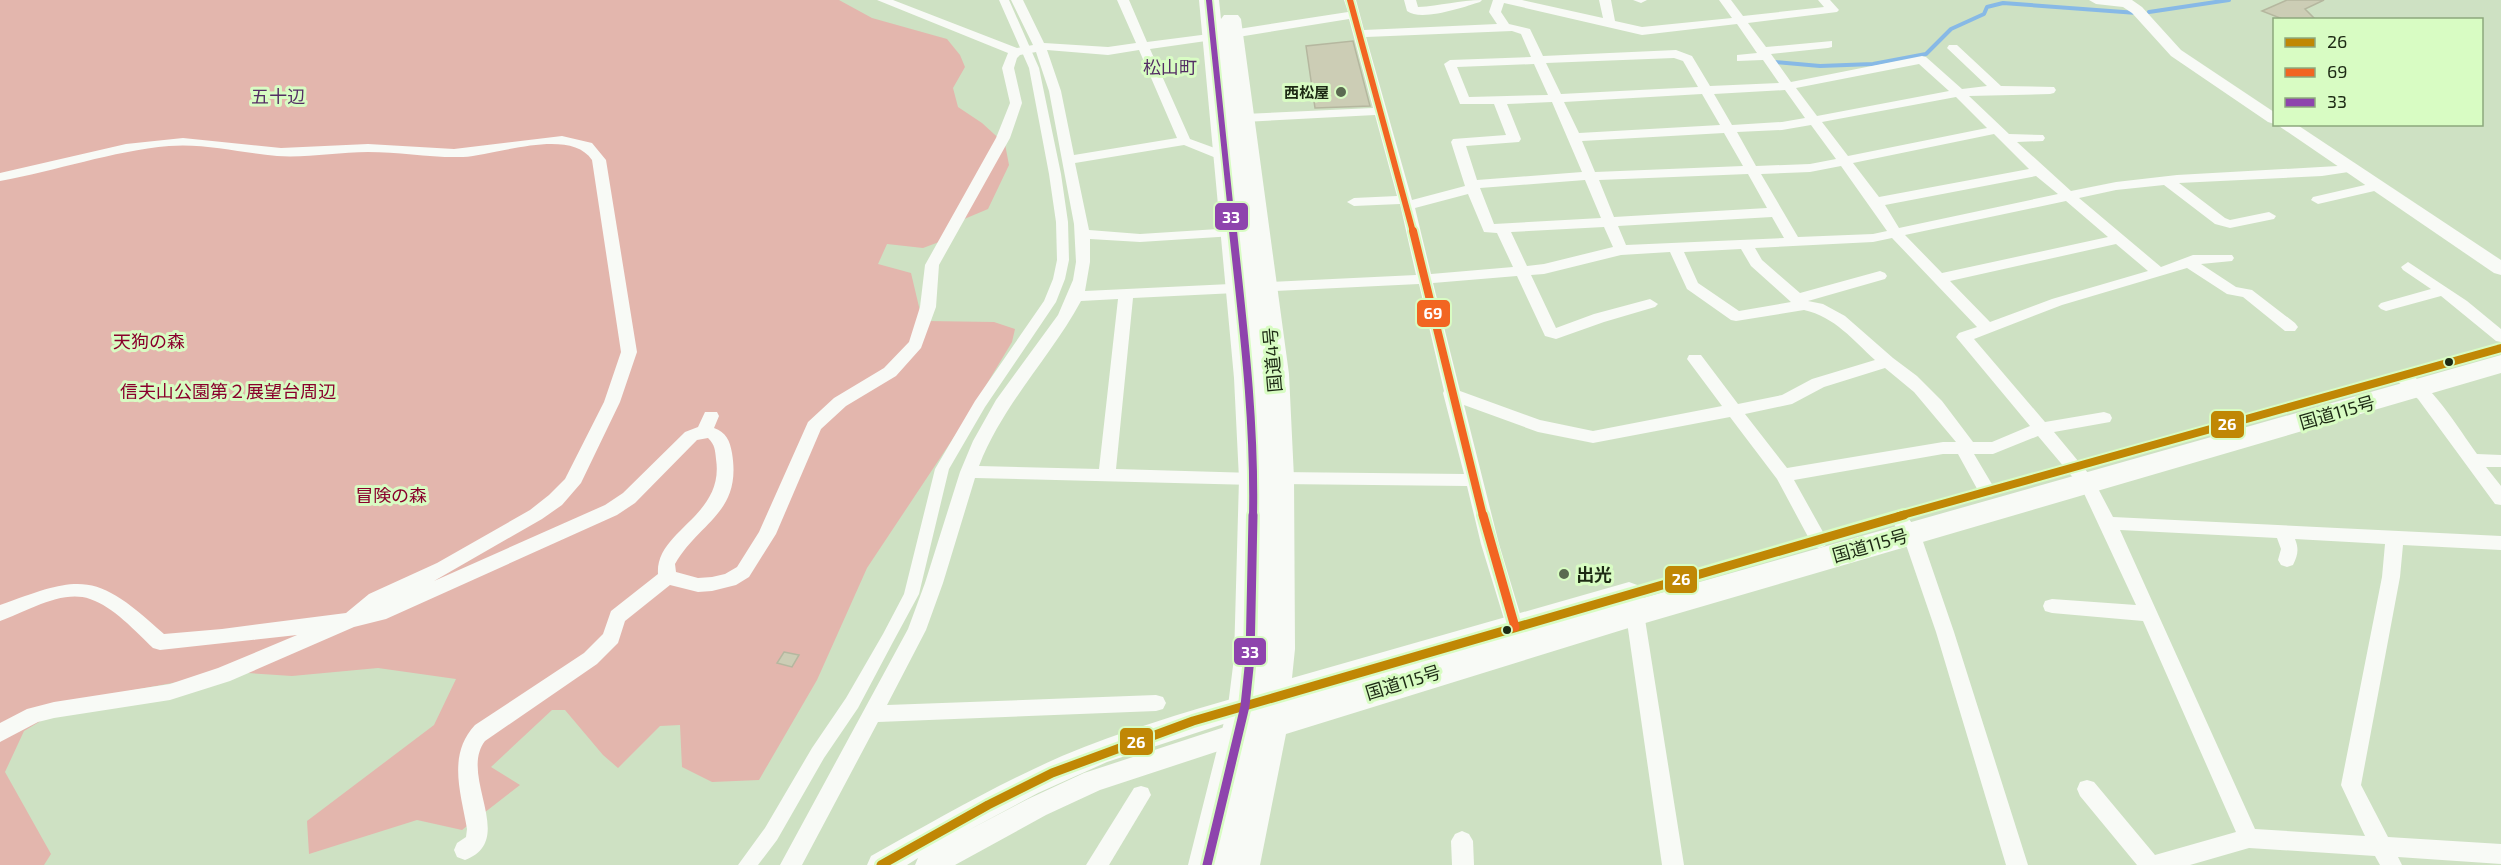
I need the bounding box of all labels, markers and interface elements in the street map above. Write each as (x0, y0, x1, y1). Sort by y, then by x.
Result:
legend (2273, 18, 2483, 126)
text: 26 (2327, 30, 2347, 52)
district label: 松山町 (1143, 56, 1197, 78)
text: 69 (2327, 60, 2348, 82)
place label: 西松屋 (1284, 83, 1329, 101)
district label: 五十辺 (251, 85, 305, 107)
marker: 西松屋 (1334, 85, 1348, 99)
text: 33 (2327, 90, 2347, 112)
line badge: 33 (1214, 202, 1249, 231)
text: 33 (1222, 207, 1240, 226)
line badge: 69 (1416, 299, 1451, 328)
text: 69 (1424, 303, 1442, 322)
street label: 国道4号 (1258, 327, 1286, 393)
park label: 天狗の森 (113, 330, 185, 352)
unlabelled marker (2443, 356, 2455, 368)
park label: 信夫山公園第２展望台周辺 (120, 380, 336, 402)
street label: 国道115号 (2296, 391, 2378, 433)
line badge: 26 (2210, 410, 2245, 439)
text: 26 (2218, 414, 2236, 433)
park label: 冒険の森 (355, 484, 427, 506)
street label: 国道115号 (1829, 524, 1911, 566)
place label: 出光 (1576, 563, 1612, 585)
line badge: 26 (1664, 565, 1698, 594)
marker: 出光 (1557, 567, 1571, 581)
text: 26 (1672, 569, 1690, 588)
unlabelled marker (1501, 624, 1513, 636)
line badge: 33 (1233, 637, 1267, 666)
text: 33 (1241, 642, 1259, 661)
street label: 国道115号 (1362, 660, 1444, 704)
line badge: 26 (1119, 727, 1154, 756)
text: 26 (1127, 732, 1145, 751)

